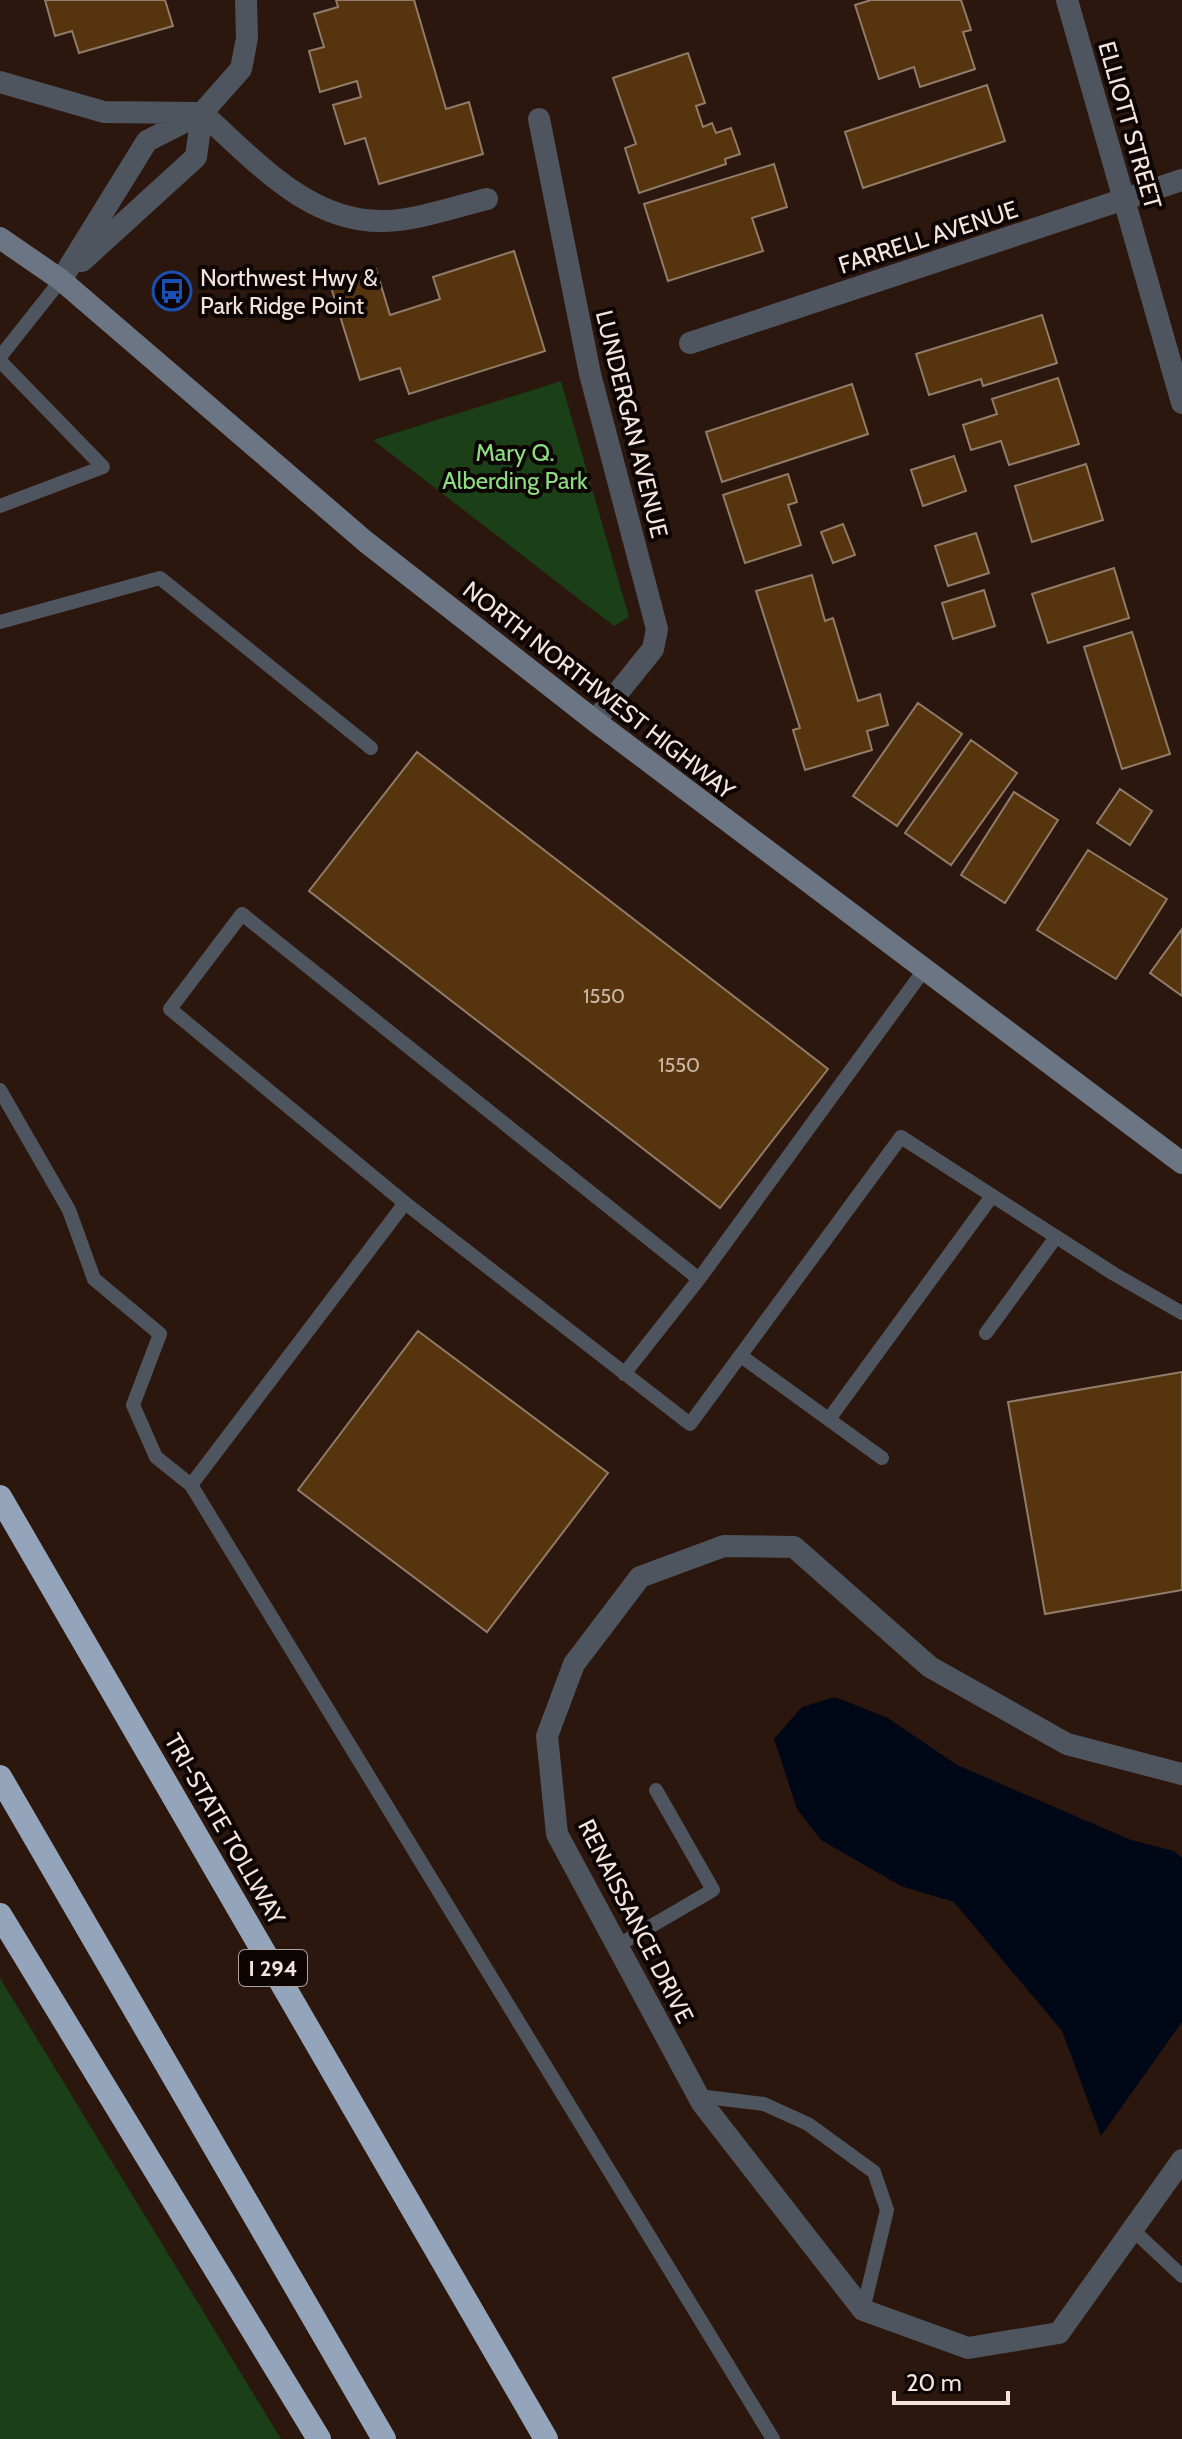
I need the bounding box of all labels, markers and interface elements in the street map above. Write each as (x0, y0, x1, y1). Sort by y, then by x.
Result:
street label: ELLIOTT STREET (1092, 38, 1168, 212)
street label: FARRELL AVENUE (835, 194, 1021, 280)
place label: Northwest Hwy & Park Ridge Point (200, 263, 378, 320)
bus stop icon: Northwest Hwy & Park Ridge Point (151, 270, 193, 312)
street label: LUNDERGAN AVENUE (590, 307, 674, 541)
park label: Mary Q. Alberding Park (442, 438, 588, 495)
street label: NORTH NORTHWEST HIGHWAY (457, 575, 741, 805)
house number: 1550 (583, 984, 625, 1008)
house number: 1550 (658, 1053, 700, 1077)
street label: TRI-STATE TOLLWAY (158, 1728, 292, 1930)
street label: RENAISSANCE DRIVE (572, 1814, 700, 2028)
road number: I 294 (239, 1950, 307, 1986)
scale bar (894, 2355, 1008, 2405)
text: 20 m (906, 2368, 962, 2397)

